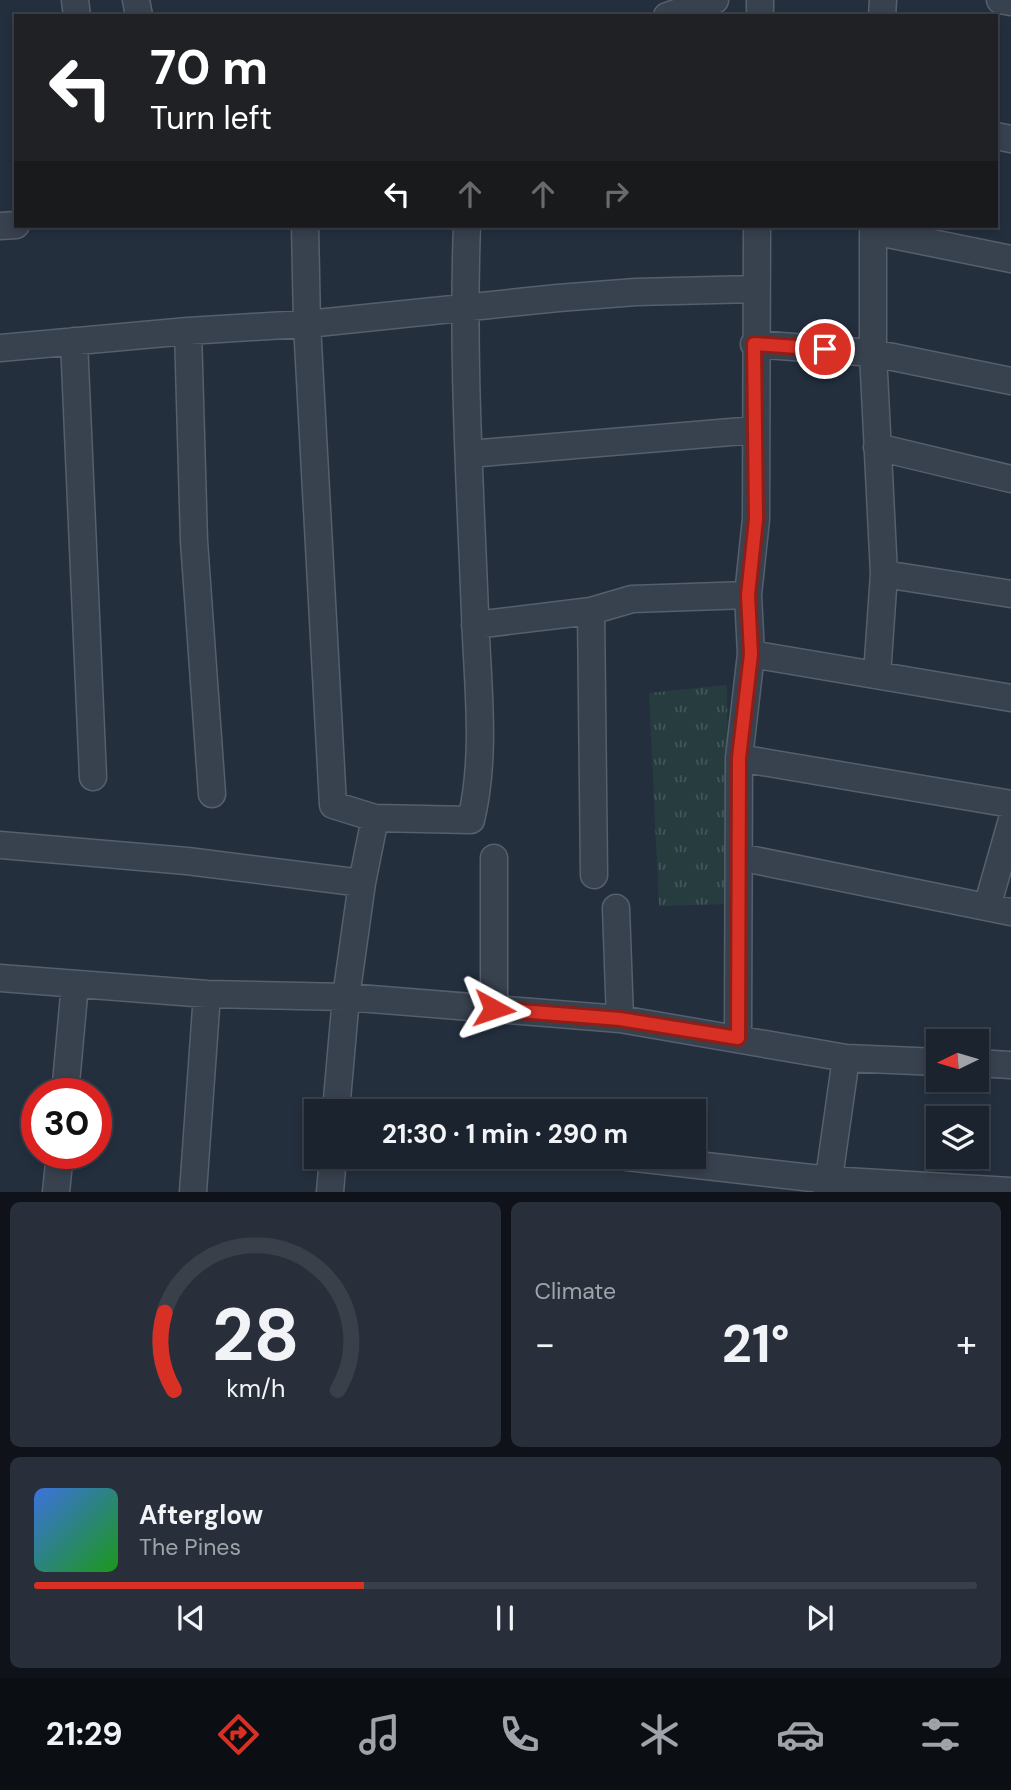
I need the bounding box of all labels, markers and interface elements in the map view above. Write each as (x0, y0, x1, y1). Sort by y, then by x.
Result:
text: 70 m (150, 35, 268, 99)
icon: left (35, 42, 126, 133)
text: Turn left (150, 97, 272, 139)
icon: left (378, 175, 416, 213)
icon: ahead (451, 175, 489, 213)
icon: ahead (524, 175, 562, 213)
icon: right (597, 175, 635, 213)
pin (795, 319, 855, 379)
icon: arrive (806, 330, 844, 368)
position arrow (457, 972, 531, 1046)
north arrow (926, 1029, 989, 1092)
map controls (926, 1029, 989, 1169)
speed limit sign: 30 (21, 1078, 112, 1169)
button: layers (926, 1106, 989, 1169)
text: 21:30 · 1 min · 290 m (382, 1117, 628, 1151)
text: Climate (535, 1276, 616, 1306)
text: 28 (211, 1289, 299, 1384)
text: 21° (722, 1310, 790, 1378)
text: − (535, 1319, 555, 1369)
text: + (956, 1319, 977, 1369)
text: km/h (226, 1372, 285, 1405)
text: Afterglow (139, 1498, 263, 1532)
text: The Pines (139, 1532, 241, 1562)
icon: previous (172, 1599, 210, 1637)
icon: pause (486, 1599, 524, 1637)
icon: next (801, 1599, 839, 1637)
icon: directions (214, 1710, 263, 1759)
icon: music (355, 1710, 404, 1759)
icon: phone (495, 1710, 544, 1759)
icon: climate (635, 1710, 684, 1759)
icon: car (776, 1710, 825, 1759)
icon: filters (916, 1710, 965, 1759)
text: 21:29 (46, 1713, 123, 1755)

